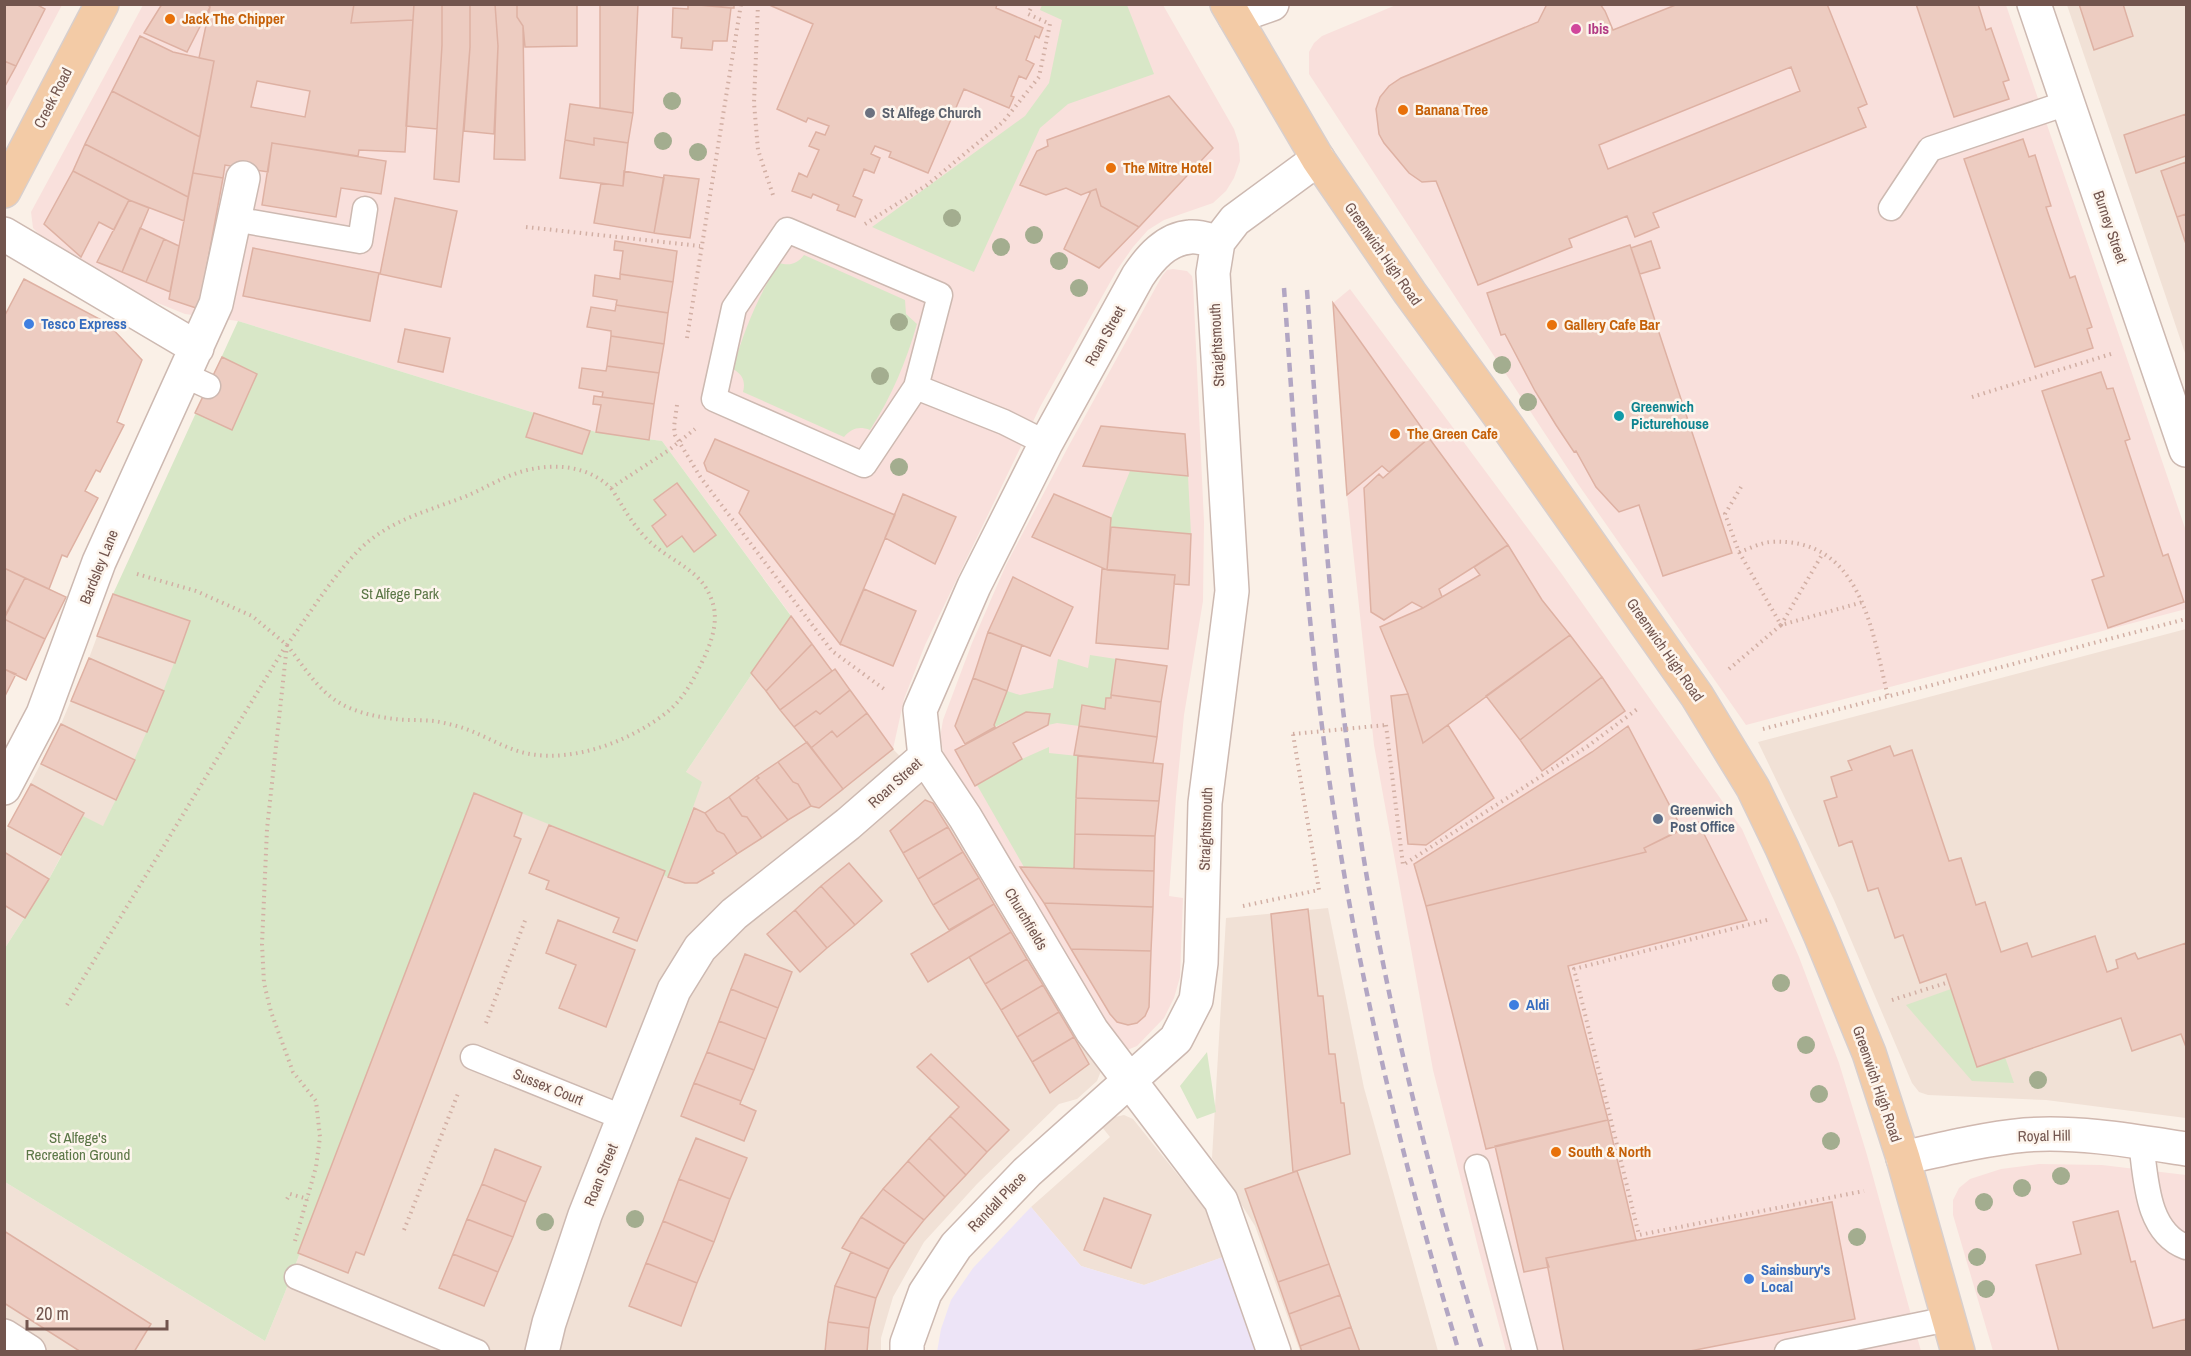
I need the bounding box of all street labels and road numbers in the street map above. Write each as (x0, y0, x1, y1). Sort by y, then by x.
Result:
street label: Creek Road (28, 64, 77, 132)
street label: Burney Street (2088, 188, 2133, 266)
street label: Greenwich High Road (1340, 198, 1427, 310)
street label: Roan Street (1079, 301, 1130, 370)
street label: Straightsmouth (1204, 303, 1229, 387)
street label: Bardsley Lane (74, 526, 123, 607)
street label: Greenwich High Road (1622, 594, 1709, 706)
street label: Roan Street (863, 752, 927, 812)
street label: Straightsmouth (1194, 787, 1217, 871)
street label: Churchfields (1000, 884, 1053, 954)
street label: Greenwich High Road (1848, 1023, 1907, 1145)
street label: Sussex Court (510, 1063, 587, 1110)
street label: Royal Hill (2017, 1125, 2070, 1146)
street label: Roan Street (579, 1140, 623, 1209)
street label: Randall Place (963, 1167, 1031, 1236)

